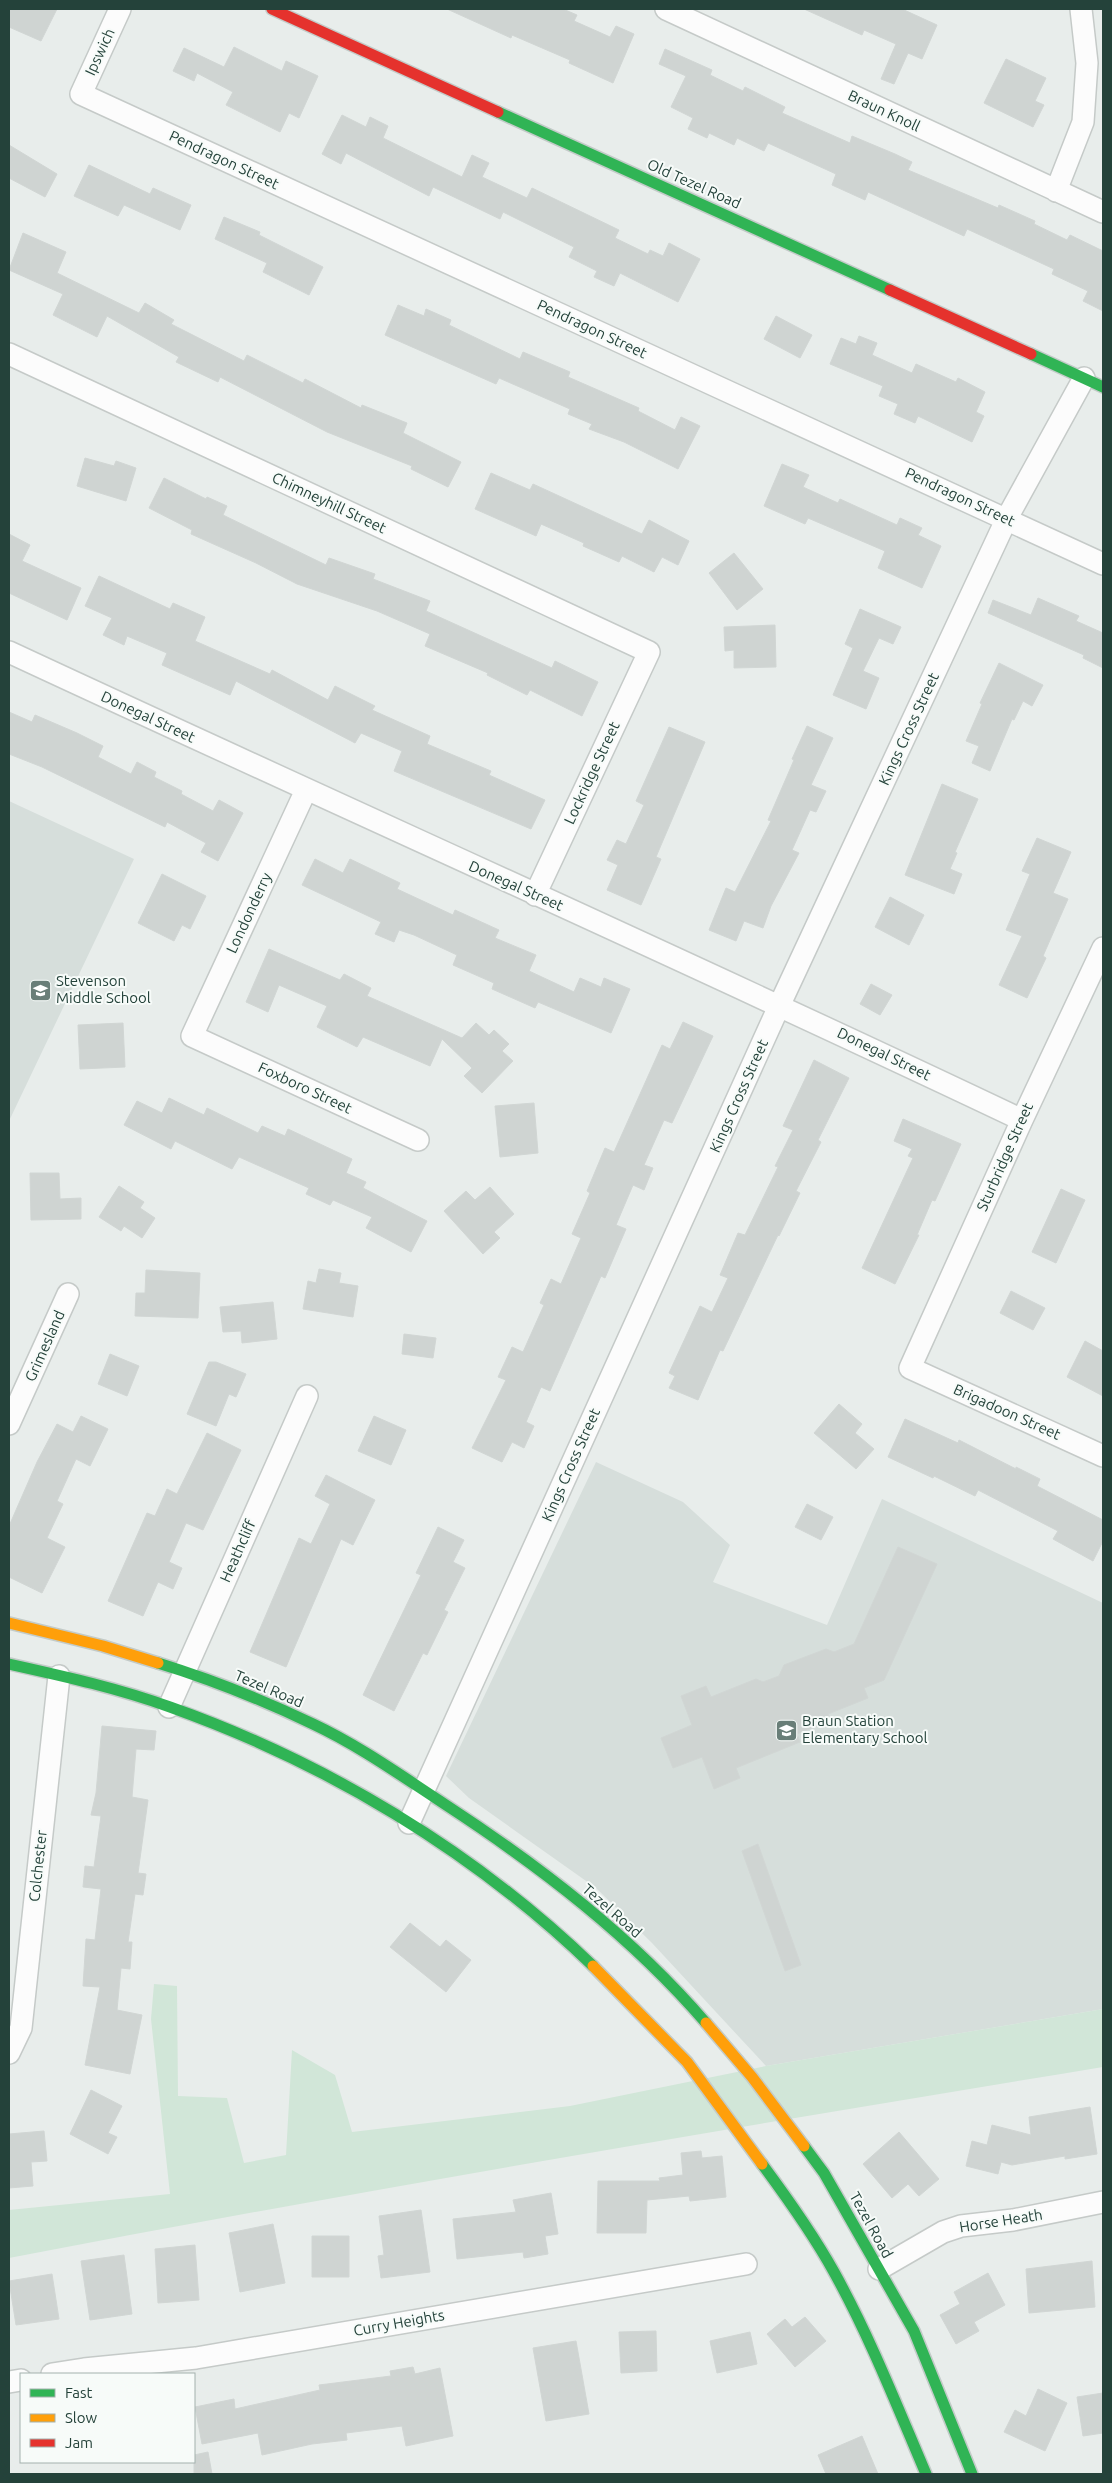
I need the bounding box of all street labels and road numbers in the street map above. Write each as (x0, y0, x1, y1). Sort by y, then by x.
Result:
street label: Ipswich (81, 26, 118, 78)
street label: Braun Knoll (845, 86, 923, 135)
street label: Pendragon Street (167, 127, 282, 192)
street label: Old Tezel Road (645, 155, 744, 212)
street label: Pendragon Street (535, 296, 650, 361)
street label: Pendragon Street (903, 464, 1018, 529)
street label: Chimneyhill Street (270, 469, 389, 536)
street label: Kings Cross Street (875, 670, 942, 788)
street label: Donegal Street (98, 687, 198, 746)
street label: Lockridge Street (560, 719, 623, 827)
street label: Donegal Street (466, 857, 566, 914)
street label: Londonderry (222, 870, 275, 956)
street label: Donegal Street (835, 1024, 934, 1084)
street label: Kings Cross Street (706, 1036, 771, 1155)
street label: Foxboro Street (256, 1058, 355, 1117)
street label: Sturbridge Street (973, 1100, 1036, 1214)
street label: Grimesland (21, 1308, 68, 1384)
street label: Brigadoon Street (951, 1380, 1063, 1443)
street label: Kings Cross Street (538, 1405, 603, 1524)
street label: Heathcliff (216, 1516, 259, 1585)
street label: Tezel Road (232, 1666, 306, 1711)
street label: Colchester (25, 1829, 50, 1903)
street label: Tezel Road (579, 1880, 645, 1941)
street label: Tezel Road (846, 2189, 897, 2261)
street label: Horse Heath (958, 2206, 1044, 2235)
street label: Curry Heights (352, 2306, 446, 2339)

